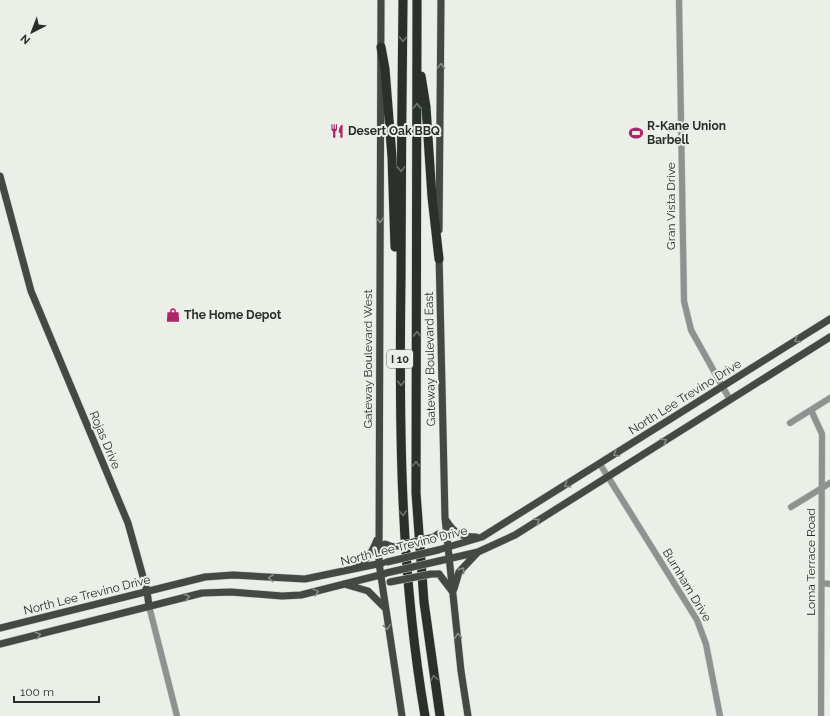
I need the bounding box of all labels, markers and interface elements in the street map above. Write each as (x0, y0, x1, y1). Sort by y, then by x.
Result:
north arrow (12, 12, 52, 52)
text: N (18, 31, 33, 47)
one-way arrow (399, 36, 407, 42)
one-way arrow (437, 63, 445, 69)
one-way arrow (413, 103, 421, 109)
place label: R-Kane Union Barbell (647, 119, 726, 147)
restaurant icon: Desert Oak BBQ (329, 123, 345, 139)
place label: Desert Oak BBQ (348, 124, 440, 138)
sports icon: R-Kane Union Barbell (628, 125, 644, 141)
street label: Gran Vista Drive (664, 162, 678, 250)
one-way arrow (397, 166, 406, 172)
one-way arrow (376, 217, 384, 223)
street label: Gateway Boulevard West (361, 289, 375, 429)
street label: Gateway Boulevard East (422, 292, 438, 426)
shop icon: The Home Depot (165, 307, 181, 323)
place label: The Home Depot (184, 308, 282, 322)
one-way arrow (413, 331, 421, 337)
one-way arrow (794, 335, 801, 343)
road number: I 10 (387, 350, 413, 368)
street label: North Lee Trevino Drive (626, 357, 744, 437)
one-way arrow (397, 380, 405, 386)
street label: Rojas Drive (87, 409, 123, 471)
one-way arrow (660, 438, 667, 446)
one-way arrow (613, 449, 620, 457)
one-way arrow (412, 461, 420, 467)
one-way arrow (564, 480, 571, 487)
street label: Loma Terrace Road (804, 508, 818, 616)
one-way arrow (398, 510, 407, 516)
one-way arrow (533, 518, 540, 526)
street label: North Lee Trevino Drive (339, 523, 469, 569)
street label: Burnham Drive (660, 546, 714, 624)
one-way arrow (457, 568, 464, 575)
street label: North Lee Trevino Drive (22, 572, 152, 618)
one-way arrow (268, 574, 274, 583)
one-way arrow (312, 588, 319, 597)
one-way arrow (184, 593, 190, 601)
one-way arrow (382, 624, 391, 630)
one-way arrow (34, 631, 41, 639)
one-way arrow (453, 633, 462, 639)
one-way arrow (430, 674, 438, 681)
scale bar (14, 678, 99, 704)
text: 100 m (20, 685, 54, 699)

